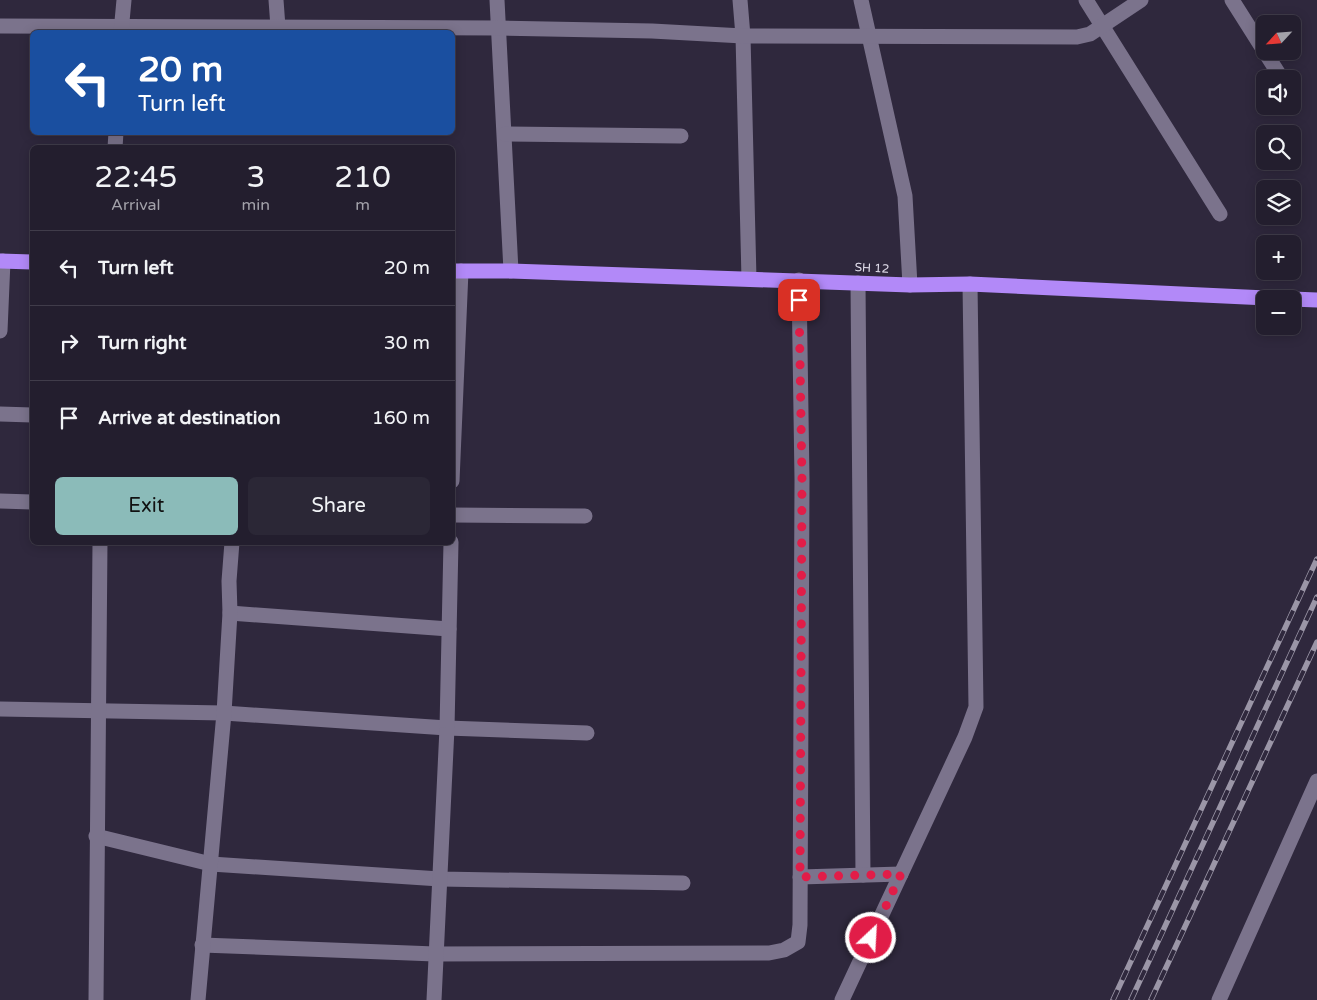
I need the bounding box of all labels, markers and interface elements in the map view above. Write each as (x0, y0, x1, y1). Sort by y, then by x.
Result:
north arrow (1256, 15, 1301, 60)
map controls (1256, 15, 1301, 335)
text: 20 m (138, 49, 223, 91)
icon: left (55, 50, 120, 115)
button: sound (1256, 70, 1301, 115)
text: Turn left (138, 91, 226, 117)
button: search (1256, 125, 1301, 170)
text: 22:45 (94, 159, 177, 196)
text: 3 (246, 159, 265, 196)
text: 210 (334, 159, 391, 196)
button: layers (1256, 180, 1301, 225)
text: Arrival (111, 195, 161, 215)
text: min (242, 195, 270, 215)
text: m (355, 195, 370, 215)
button: + (1256, 235, 1301, 280)
icon: left (55, 254, 83, 282)
text: Turn left (98, 257, 174, 279)
text: 20 m (384, 257, 430, 279)
street label: SH 12 (854, 260, 890, 276)
pin (778, 279, 820, 321)
icon: arrive (785, 286, 813, 314)
button: − (1256, 290, 1301, 335)
icon: right (55, 329, 83, 357)
text: Turn right (98, 332, 186, 354)
text: 30 m (384, 332, 430, 354)
icon: arrive (55, 404, 83, 432)
text: Arrive at destination (98, 407, 281, 429)
text: 160 m (372, 407, 430, 429)
button: Exit (55, 477, 238, 535)
button: Share (248, 477, 430, 535)
position arrow (844, 911, 896, 963)

